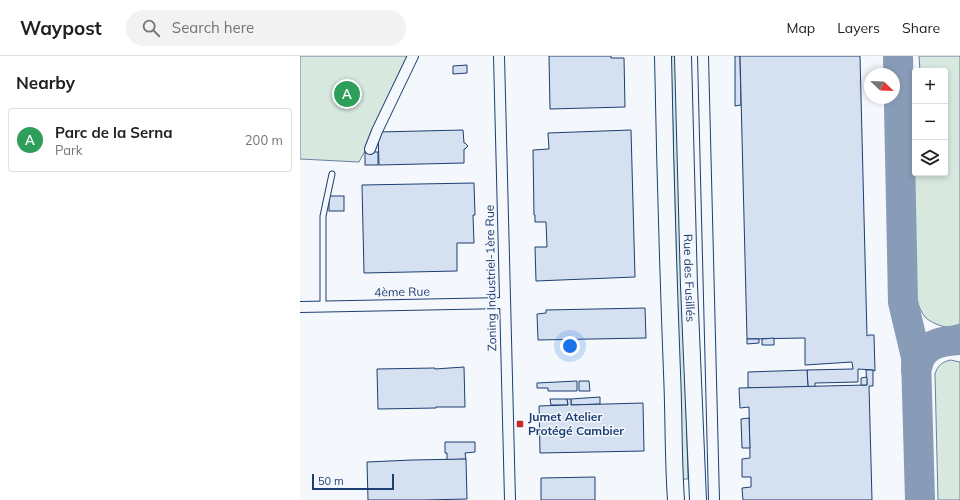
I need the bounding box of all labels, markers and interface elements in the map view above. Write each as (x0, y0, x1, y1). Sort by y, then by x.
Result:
search box (126, 10, 406, 46)
text: Waypost (20, 16, 102, 40)
icon: search (140, 17, 162, 39)
text: Search here (172, 18, 254, 37)
text: Map (786, 19, 815, 37)
text: Layers (837, 19, 880, 37)
text: Share (902, 19, 940, 37)
north arrow (864, 68, 900, 104)
map controls (912, 68, 948, 176)
button: + (912, 68, 948, 104)
text: Nearby (16, 72, 75, 93)
pin: A (334, 79, 360, 109)
button: − (912, 104, 948, 140)
text: Parc de la Serna (55, 123, 172, 142)
text: A (25, 132, 35, 148)
text: 200 m (245, 132, 283, 148)
button: layers (912, 140, 948, 176)
text: Park (55, 142, 82, 158)
street label: Zoning Industriel-1ère Rue (482, 205, 499, 351)
street label: Rue des Fusillés (681, 234, 699, 322)
street label: 4ème Rue (374, 284, 430, 299)
your location (560, 336, 580, 356)
place label: Jumet Atelier Protégé Cambier (528, 409, 624, 438)
marker: Jumet Atelier Protégé Cambier (515, 419, 525, 429)
scale bar (312, 472, 394, 491)
text: 50 m (318, 474, 344, 488)

